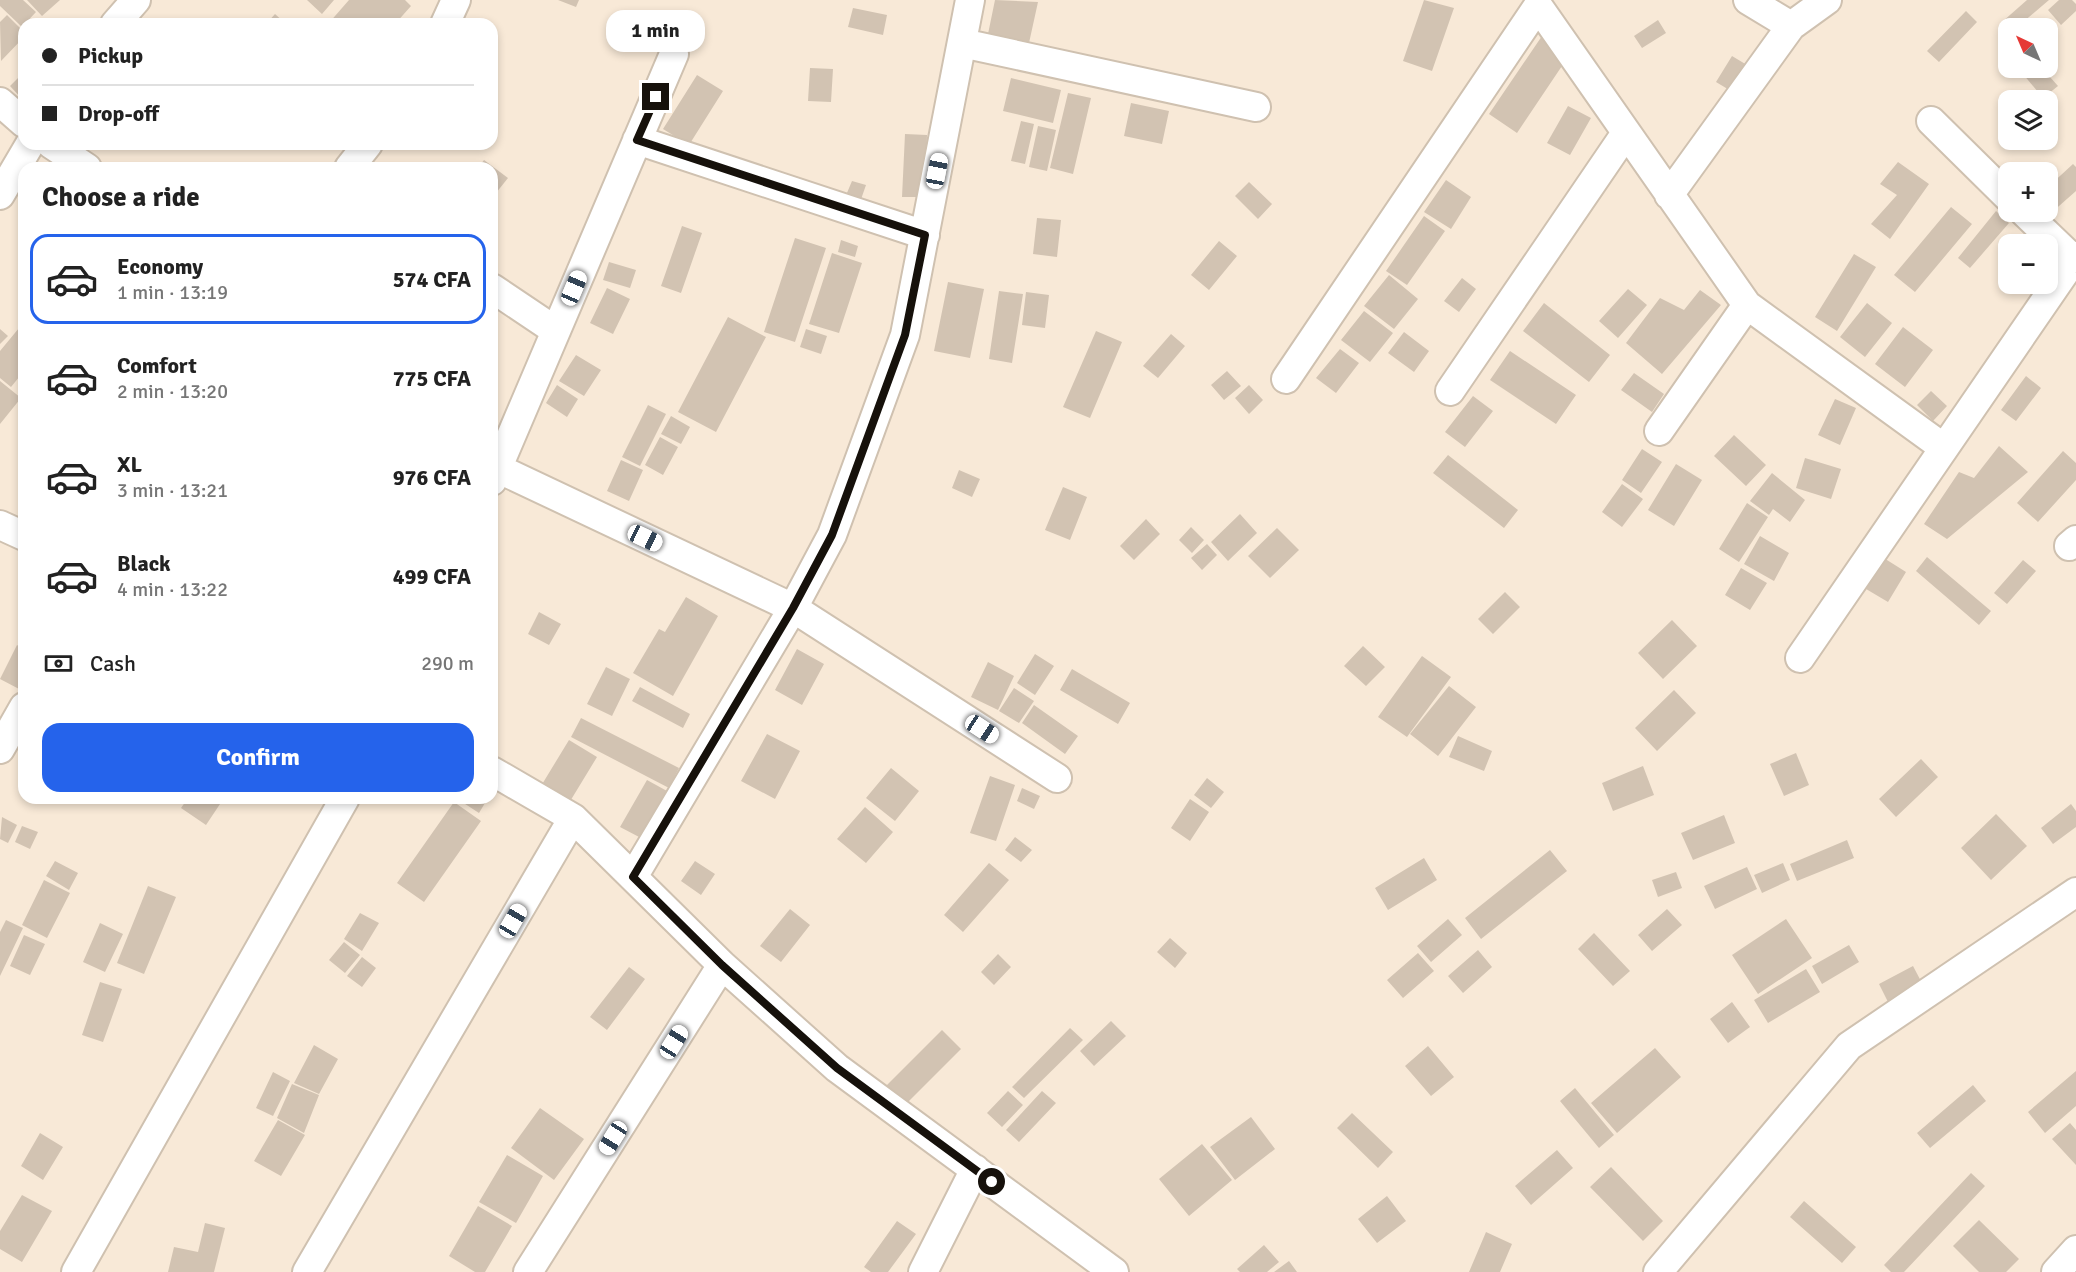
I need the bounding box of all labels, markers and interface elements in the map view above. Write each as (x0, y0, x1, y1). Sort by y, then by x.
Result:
callout: 1 min (606, 10, 706, 52)
text: 1 min (631, 18, 680, 43)
north arrow (1998, 18, 2058, 78)
map controls (1998, 18, 2058, 294)
text: Pickup (78, 42, 143, 69)
route end (642, 83, 669, 110)
button: layers (1998, 90, 2058, 150)
text: Drop-off (78, 100, 159, 127)
car (925, 152, 949, 190)
button: + (1998, 162, 2058, 222)
text: Choose a ride (42, 181, 200, 214)
button: − (1998, 234, 2058, 294)
icon: car (45, 252, 99, 306)
text: Economy (117, 253, 203, 280)
text: 574 CFA (393, 266, 471, 293)
car (559, 268, 589, 308)
text: 1 min · 13:19 (117, 280, 228, 305)
icon: car (45, 351, 99, 405)
text: Comfort (117, 352, 197, 379)
text: 775 CFA (393, 365, 471, 392)
text: 2 min · 13:20 (117, 379, 228, 404)
icon: car (45, 450, 99, 504)
text: XL (117, 451, 142, 478)
text: 976 CFA (393, 464, 471, 491)
text: 3 min · 13:21 (117, 478, 228, 503)
car (625, 522, 665, 554)
icon: car (45, 549, 99, 603)
text: Black (117, 550, 171, 577)
text: 499 CFA (393, 563, 471, 590)
text: 4 min · 13:22 (117, 577, 228, 602)
icon: cash (42, 647, 75, 680)
text: Cash (90, 650, 136, 677)
text: 290 m (421, 651, 474, 676)
car (962, 712, 1002, 746)
button: Confirm (42, 723, 474, 792)
car (496, 901, 530, 941)
car (657, 1022, 691, 1062)
car (596, 1118, 630, 1158)
route start (978, 1168, 1005, 1195)

